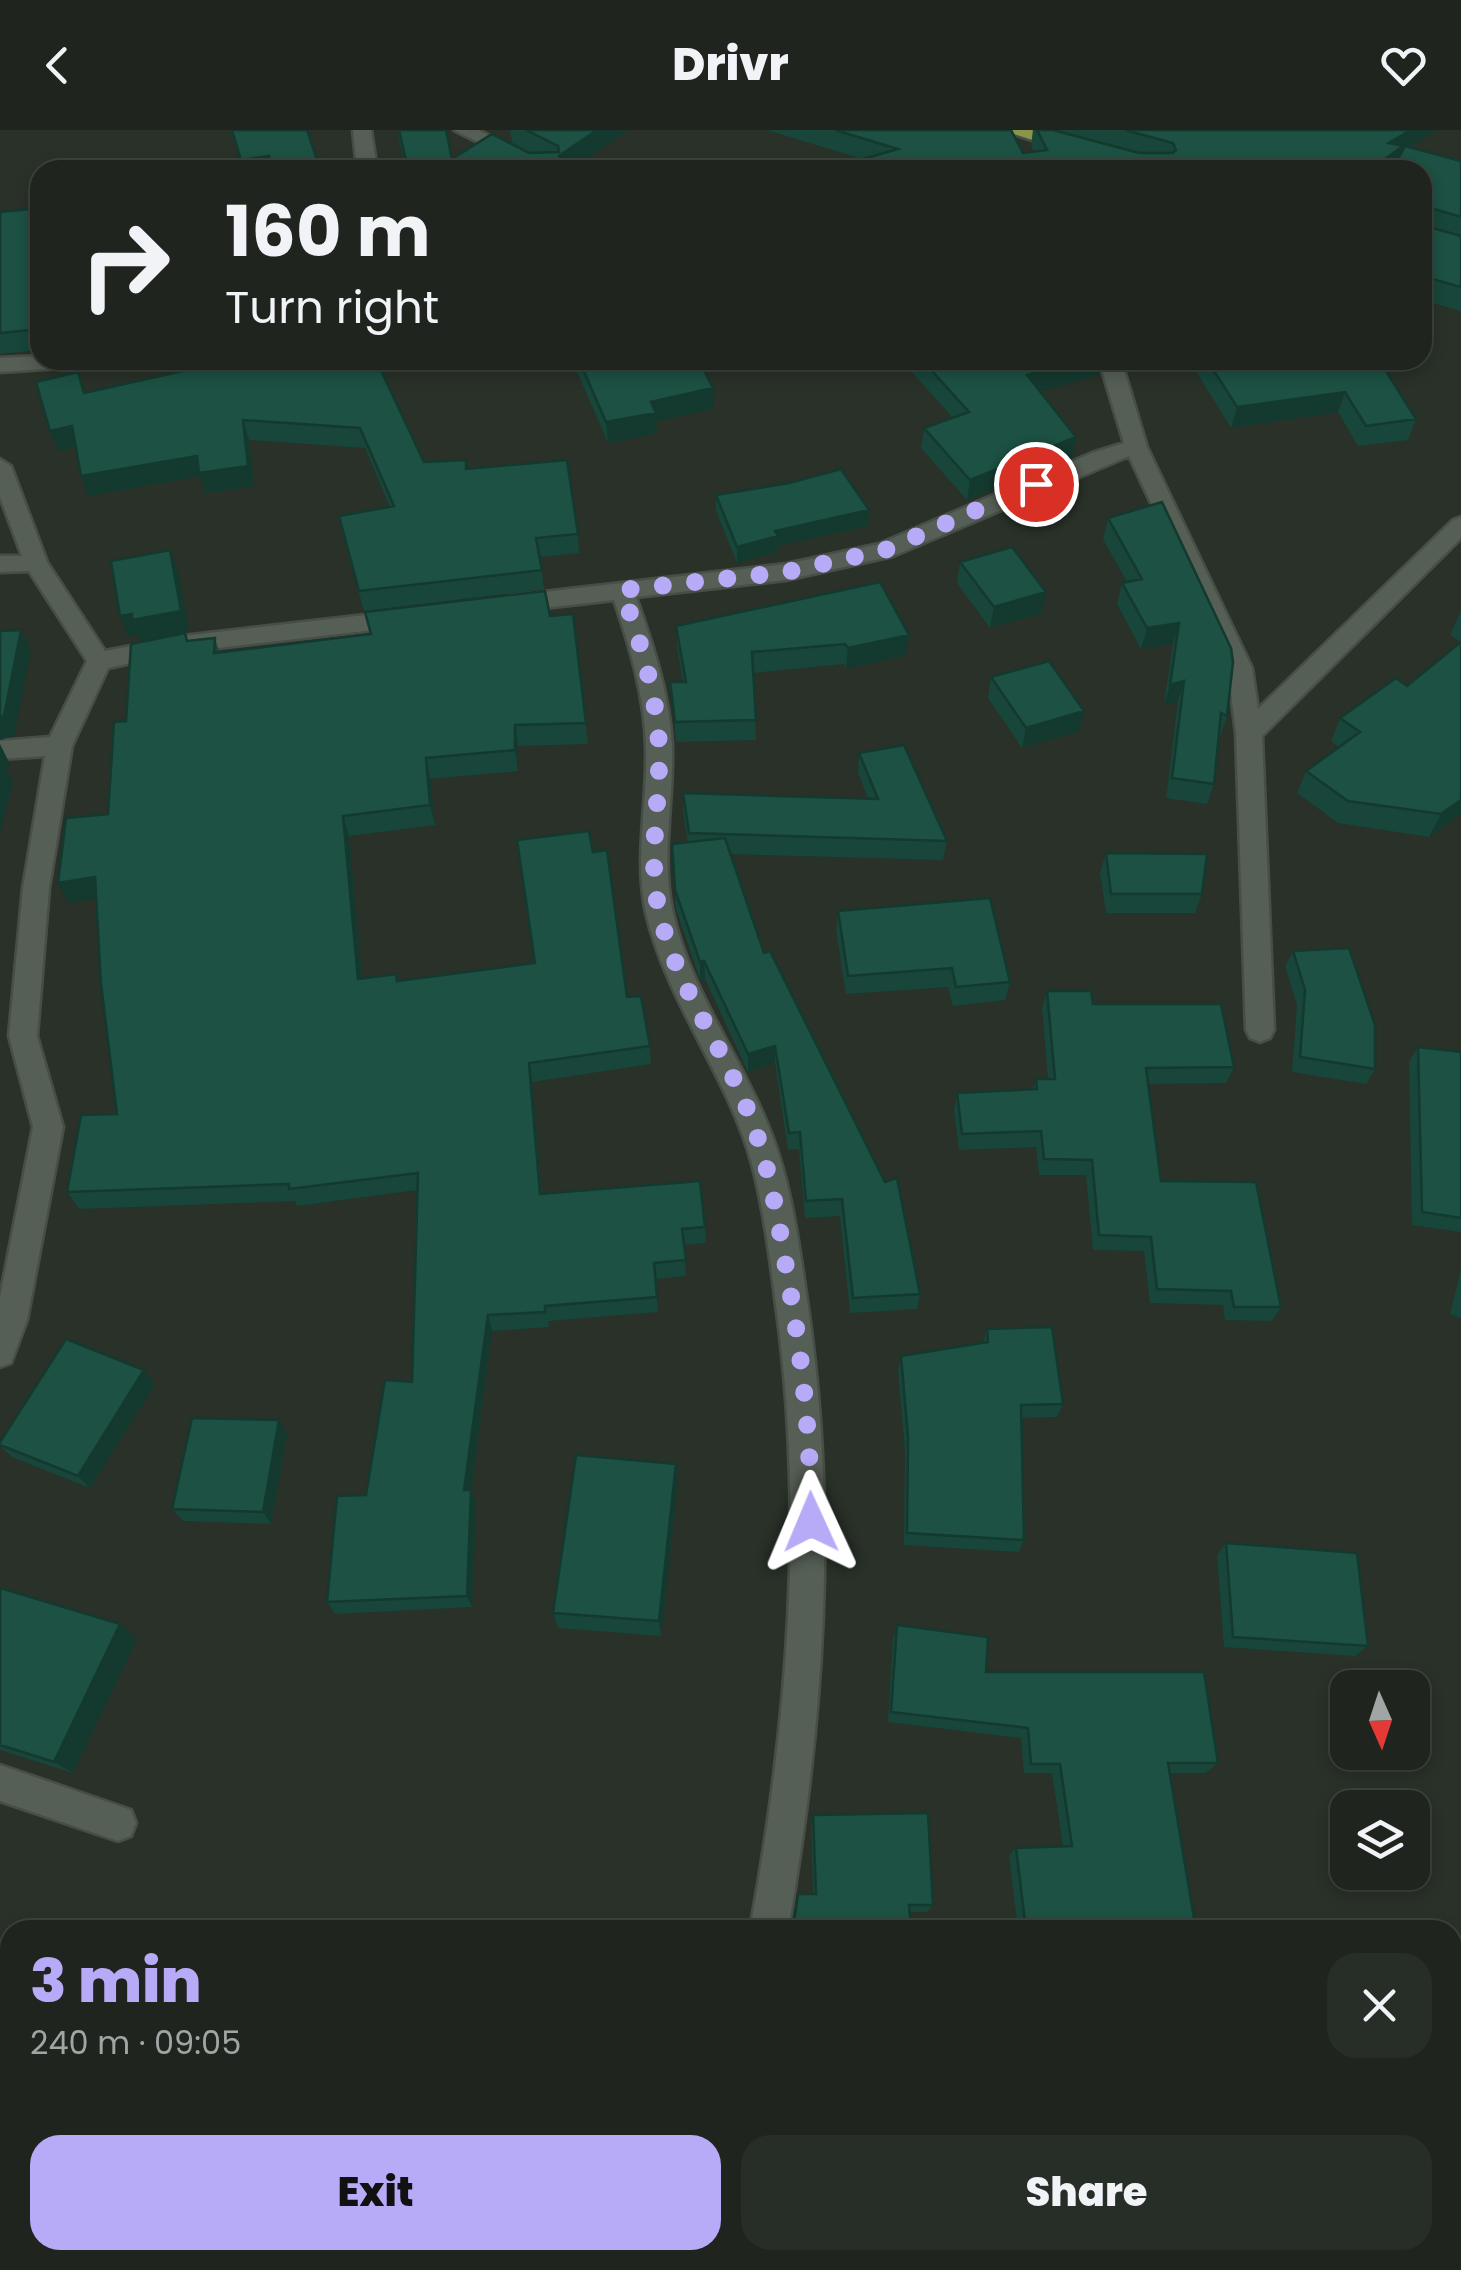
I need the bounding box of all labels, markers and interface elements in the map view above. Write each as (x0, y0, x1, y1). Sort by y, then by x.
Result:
text: Drivr (672, 33, 789, 96)
icon: back (30, 38, 85, 93)
icon: heart (1376, 38, 1431, 93)
text: 160 m (225, 182, 431, 281)
icon: right (60, 200, 190, 330)
text: Turn right (225, 276, 439, 339)
pin (994, 442, 1079, 527)
icon: arrive (1009, 457, 1064, 512)
position arrow (759, 1470, 863, 1574)
north arrow (1330, 1670, 1430, 1770)
map controls (1330, 1670, 1430, 1890)
button: layers (1330, 1790, 1430, 1890)
text: 3 min (30, 1939, 202, 2023)
button: close (1327, 1953, 1432, 2058)
text: 240 m · 09:05 (30, 2020, 241, 2065)
button: Exit (30, 2135, 721, 2250)
button: Share (741, 2135, 1432, 2250)

